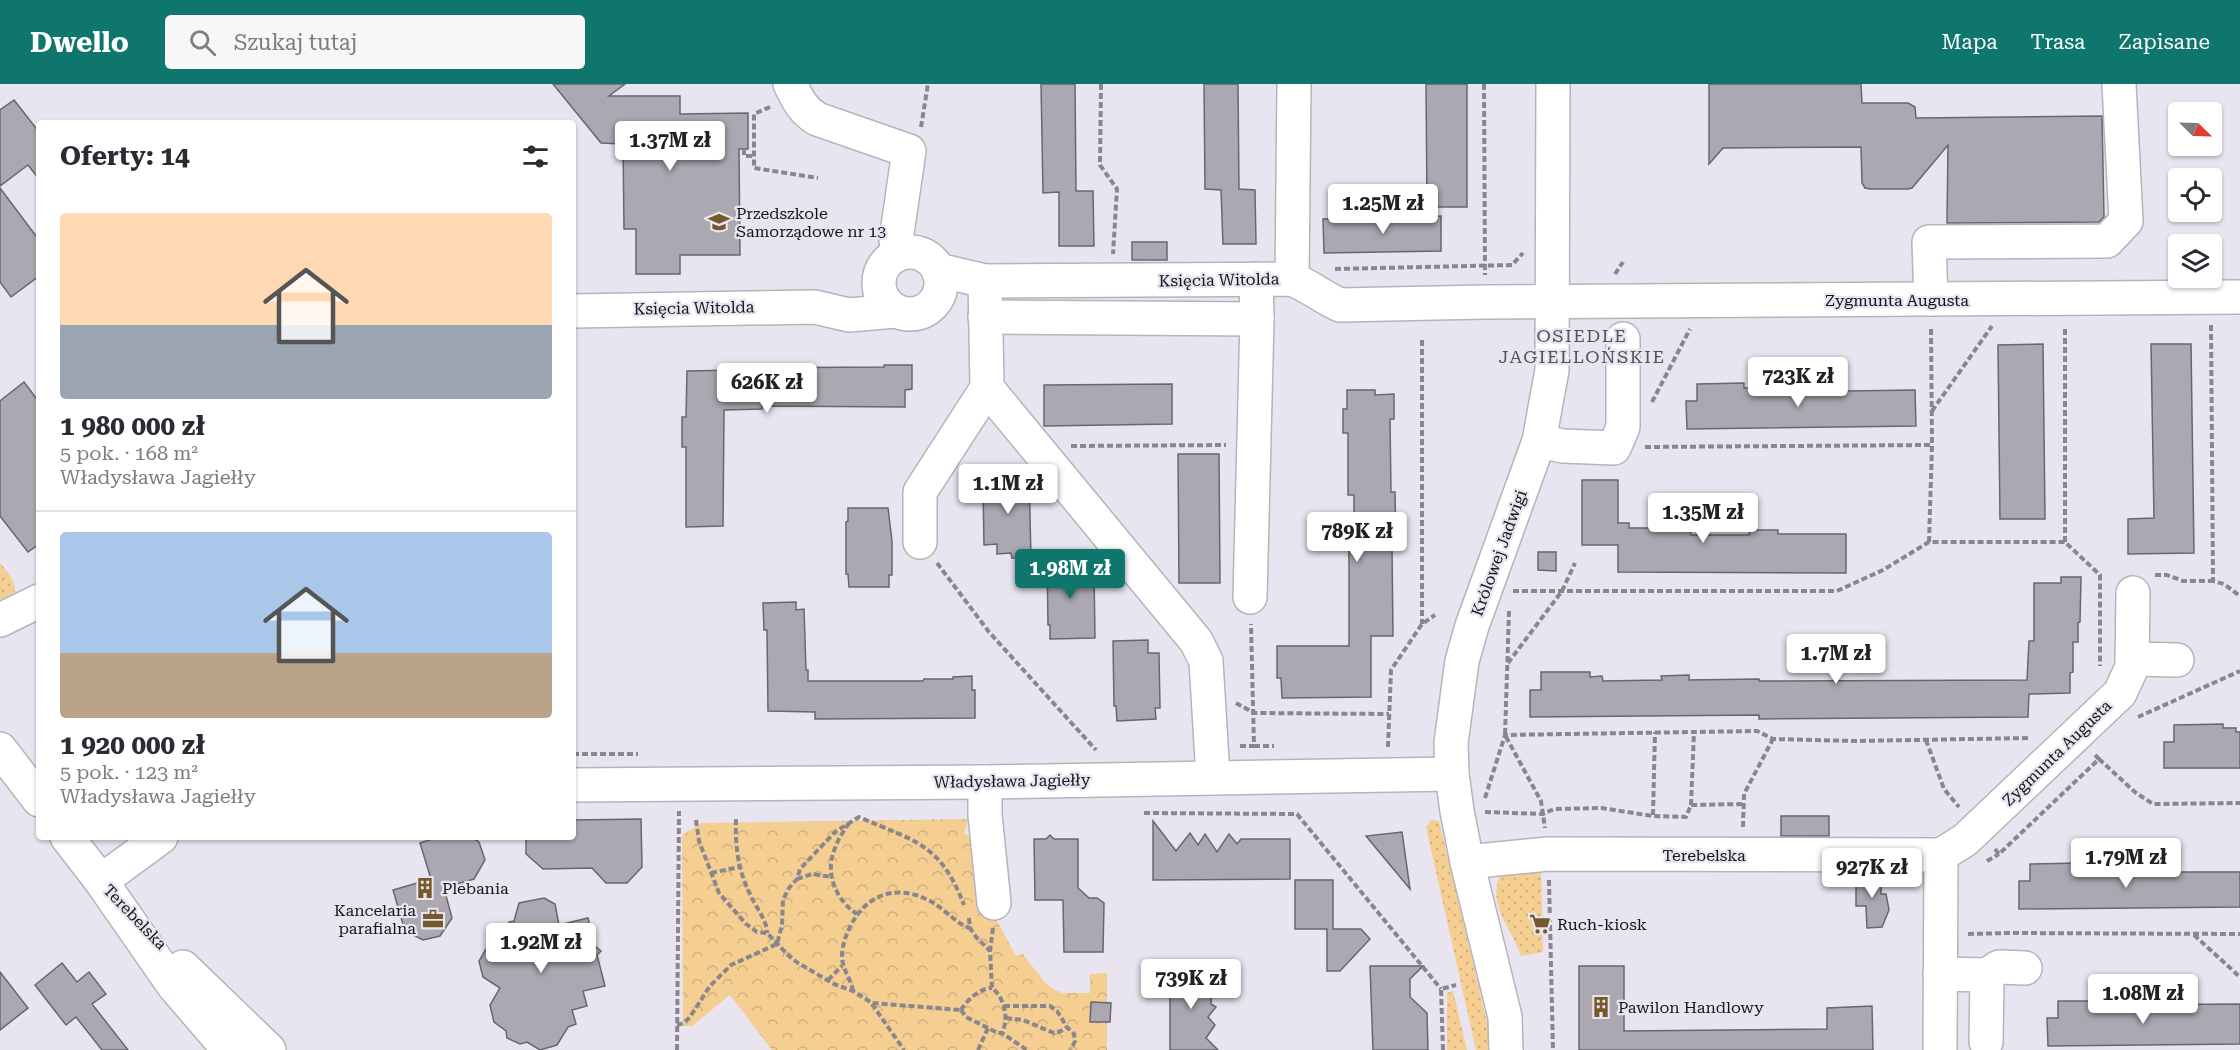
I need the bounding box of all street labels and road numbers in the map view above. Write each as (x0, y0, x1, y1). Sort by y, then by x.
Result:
street label: Księcia Witolda (1158, 269, 1280, 291)
street label: Zygmunta Augusta (1825, 291, 1969, 310)
street label: Księcia Witolda (633, 297, 755, 319)
street label: Królowej Jadwigi (1467, 487, 1531, 619)
street label: Zygmunta Augusta (1999, 696, 2116, 810)
street label: Władysława Jagiełły (933, 770, 1091, 792)
street label: Terebelska (1662, 846, 1746, 865)
street label: Terebelska (99, 880, 171, 954)

